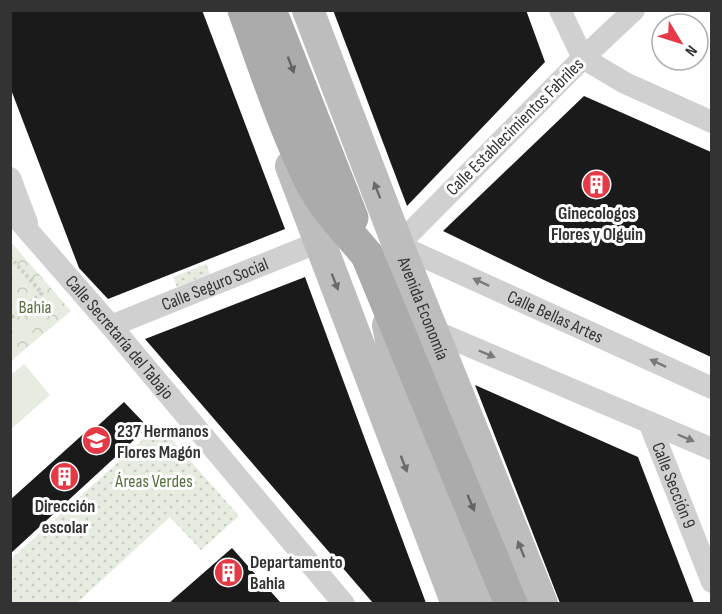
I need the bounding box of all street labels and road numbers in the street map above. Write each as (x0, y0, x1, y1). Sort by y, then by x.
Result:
street label: Calle Establecimientos Fabriles (442, 54, 588, 200)
street label: Calle Seguro Social (158, 253, 271, 315)
street label: Avenida Economía (393, 253, 454, 363)
street label: Calle Secretaría del Tabajo (61, 271, 178, 403)
street label: Calle Bellas Artes (504, 286, 607, 348)
street label: Calle Sección 9 (647, 439, 700, 531)

